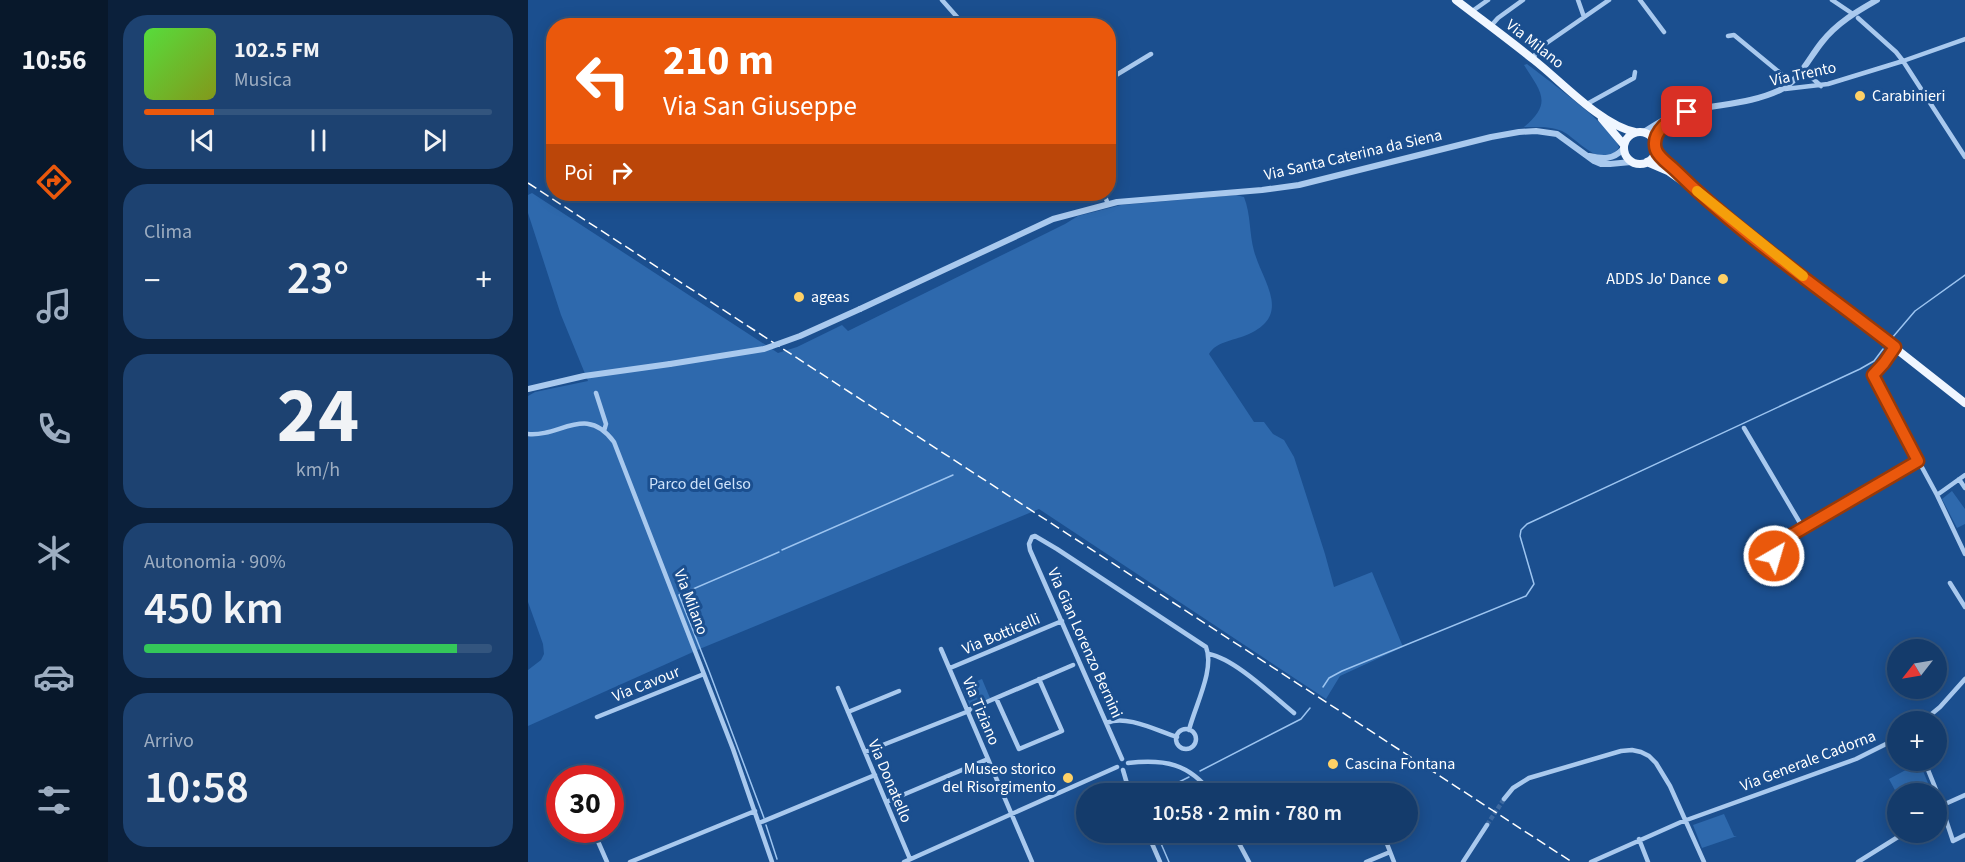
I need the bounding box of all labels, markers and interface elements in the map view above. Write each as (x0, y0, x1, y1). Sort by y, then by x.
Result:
street label: Via Milano (1501, 14, 1569, 74)
text: 210 m (663, 31, 774, 91)
text: 102.5 FM (234, 34, 320, 66)
text: 10:56 (21, 41, 87, 80)
icon: left (564, 42, 642, 120)
street label: Via Trento (1768, 56, 1838, 92)
text: Musica (234, 66, 292, 94)
place label: Carabinieri (1872, 85, 1945, 107)
pin (1661, 86, 1712, 137)
text: Via San Giuseppe (663, 87, 857, 126)
marker: Carabinieri (1853, 89, 1867, 103)
icon: arrive (1670, 95, 1703, 128)
icon: previous (186, 124, 219, 157)
icon: pause (302, 124, 335, 157)
icon: next (418, 124, 451, 157)
street label: Via Santa Caterina da Siena (1262, 124, 1444, 186)
icon: right (605, 156, 638, 189)
text: Poi (564, 157, 593, 189)
icon: directions (33, 161, 75, 203)
text: Clima (144, 218, 192, 246)
text: 23° (287, 247, 349, 311)
text: − (144, 257, 160, 304)
text: + (476, 257, 492, 304)
place label: ADDS Jo' Dance (1606, 268, 1711, 290)
marker: ADDS Jo' Dance (1716, 272, 1730, 286)
icon: music (33, 285, 75, 327)
place label: ageas (811, 286, 850, 308)
marker: ageas (792, 290, 806, 304)
text: 24 (277, 361, 359, 472)
icon: phone (33, 408, 75, 450)
text: km/h (296, 456, 340, 484)
park label: Parco del Gelso (649, 473, 751, 495)
position arrow (1742, 524, 1806, 588)
icon: climate (33, 532, 75, 574)
text: Autonomia · 90% (144, 548, 286, 576)
street label: Via Gian Lorenzo Bernini (1042, 564, 1128, 722)
street label: Via Milano (668, 566, 714, 638)
text: 450 km (144, 577, 284, 641)
street label: Via Botticelli (959, 608, 1043, 660)
north arrow (1887, 639, 1947, 699)
map controls (1887, 639, 1947, 843)
icon: car (33, 656, 75, 698)
street label: Via Cavour (609, 660, 683, 707)
street label: Via Tiziano (957, 673, 1005, 749)
button: + (1887, 711, 1947, 771)
street label: Via Generale Cadorna (1737, 725, 1879, 797)
text: Arrivo (144, 727, 194, 755)
street label: Via Donatello (863, 736, 917, 826)
place label: Cascina Fontana (1345, 753, 1455, 775)
text: 10:58 (144, 756, 249, 820)
marker: Cascina Fontana (1326, 757, 1340, 771)
place label: Museo storico del Risorgimento (942, 758, 1056, 798)
speed limit sign: 30 (546, 765, 624, 843)
marker: Museo storico del Risorgimento (1061, 771, 1075, 785)
icon: filters (33, 779, 75, 821)
button: − (1887, 783, 1947, 843)
text: 10:58 · 2 min · 780 m (1152, 797, 1342, 829)

